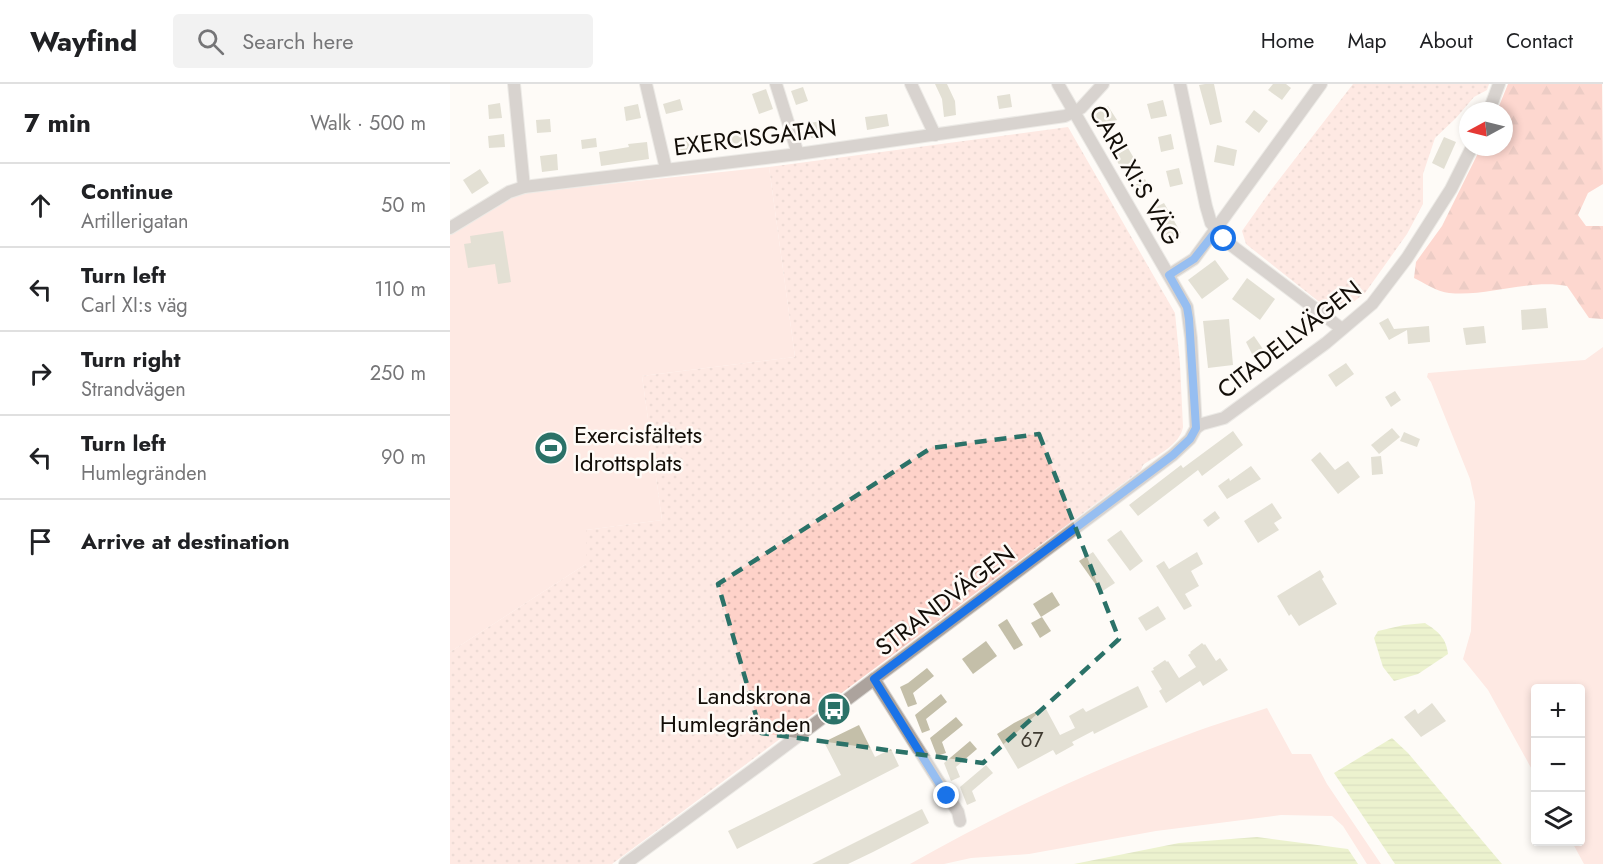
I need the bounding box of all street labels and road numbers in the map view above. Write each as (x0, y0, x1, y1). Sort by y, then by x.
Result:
street label: CARL XI:S VÄG (1081, 98, 1189, 252)
street label: EXERCISGATAN (672, 110, 838, 164)
street label: CITADELLVÄGEN (1209, 271, 1369, 407)
street label: STRANDVÄGEN (868, 536, 1022, 664)

